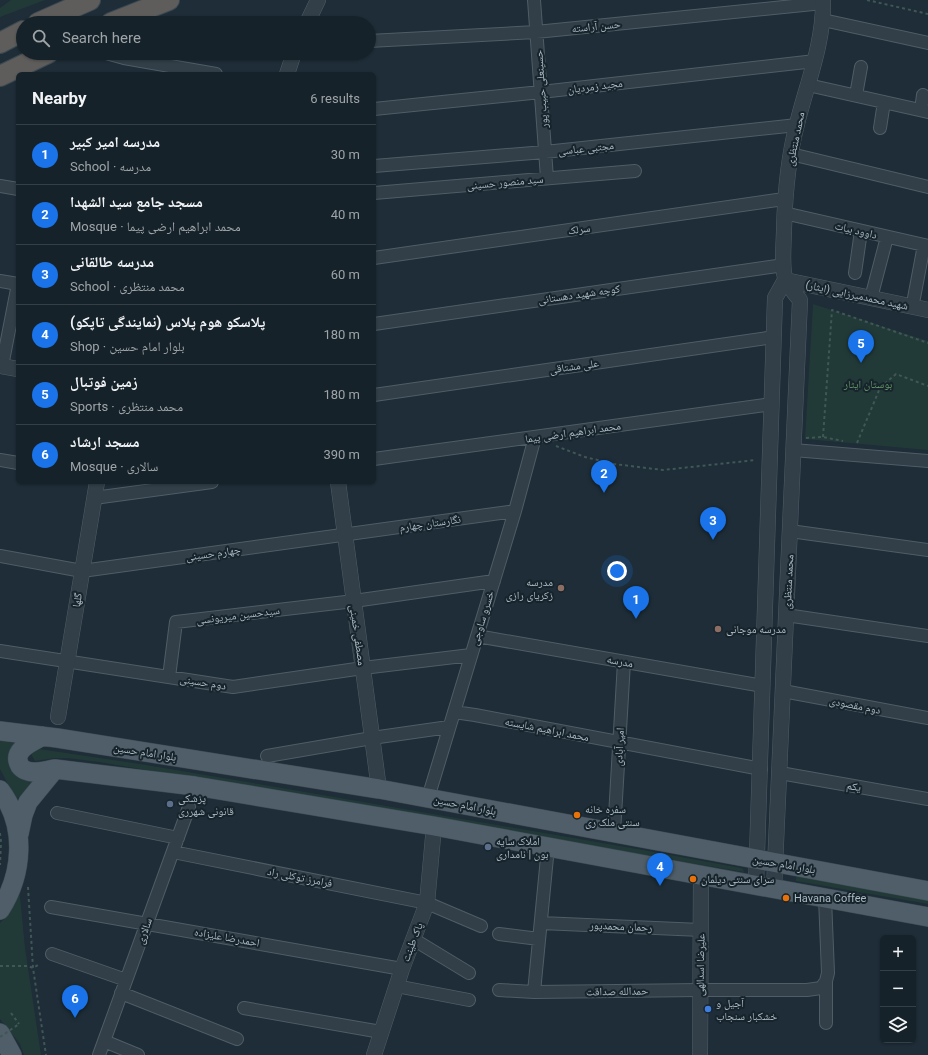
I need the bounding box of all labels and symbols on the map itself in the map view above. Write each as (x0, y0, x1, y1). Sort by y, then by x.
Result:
street label: حسن آراسته (571, 17, 621, 36)
street label: حسینعلی حبیب پور (532, 50, 551, 129)
street label: مجید زمردیان (567, 77, 623, 96)
street label: محمد منتظری (783, 111, 808, 167)
street label: مجتبی عباسی (557, 139, 615, 158)
street label: سید منصور حسینی (466, 173, 544, 192)
street label: داوود بیات (833, 219, 879, 242)
street label: سرلک (567, 221, 591, 238)
street label: شهید محمدمیرزایی (ایثار) (804, 278, 909, 313)
street label: کوچه شهید دهستانی (537, 282, 621, 307)
pin: 5 (848, 330, 874, 363)
street label: علی مشتاقی (549, 357, 600, 376)
park label: بوستان ایثار (843, 378, 892, 391)
street label: محمد ابراهیم ارضی پیما (524, 419, 622, 447)
pin: 2 (591, 460, 617, 493)
pin: 3 (700, 507, 726, 540)
street label: نگارستان چهارم (399, 513, 462, 534)
street label: چهارم حسینی (185, 543, 241, 564)
street label: محمد منتظری (781, 554, 796, 610)
your location (607, 561, 627, 581)
place label: مدرسه زکریای رازی (506, 576, 553, 602)
marker: مدرسه زکریای رازی (556, 583, 566, 593)
pin: 1 (623, 586, 649, 619)
street label: خسرو ساوجی (468, 589, 497, 647)
street label: گلها (70, 592, 85, 608)
street label: سیدحسین میریونسی (196, 604, 281, 627)
street label: مصطفی خمینی (347, 604, 368, 666)
place label: مدرسه موجانی (726, 623, 786, 636)
marker: مدرسه موجانی (713, 624, 723, 634)
street label: مدرسه (606, 653, 634, 670)
street label: دوم حسینی (179, 672, 228, 693)
street label: دوم مقصودی (828, 694, 882, 717)
street label: محمد ابراهیم شایسته (503, 715, 590, 745)
street label: امیر آبادی (612, 727, 627, 767)
street label: بلوار امام حسین (112, 741, 177, 764)
street label: یکم (845, 779, 863, 795)
place label: پزشکی قانونی شهرری (178, 792, 234, 818)
street label: بلوار امام حسین (432, 793, 497, 818)
marker: پزشکی قانونی شهرری (165, 799, 175, 809)
place label: سفره خانه سنتی ملک ری (585, 803, 640, 829)
marker: سفره خانه سنتی ملک ری (572, 810, 582, 820)
place label: املاک سایه بون | نامداری (496, 835, 548, 861)
marker: املاک سایه بون | نامداری (483, 842, 493, 852)
pin: 4 (647, 853, 673, 886)
street label: بلوار امام حسین (751, 853, 816, 876)
street label: فرامرز توکلی راد (266, 865, 334, 890)
place label: سرای سنتی دیلمان (701, 873, 774, 886)
marker: سرای سنتی دیلمان (688, 874, 698, 884)
place label: Havana Coffee (794, 892, 867, 905)
marker: Havana Coffee (781, 893, 791, 903)
street label: سالاری (134, 916, 155, 946)
street label: رحمان محمدپور (588, 919, 653, 934)
street label: پاک طینت (399, 921, 426, 964)
street label: احمدرضا علیزاده (193, 925, 261, 950)
street label: علیرضا اسدالهی (693, 933, 708, 996)
street label: حمدالله صداقت (586, 984, 648, 999)
pin: 6 (62, 985, 88, 1018)
place label: آجیل و خشکبار سنجاب (716, 997, 777, 1023)
marker: آجیل و خشکبار سنجاب (703, 1004, 713, 1014)

